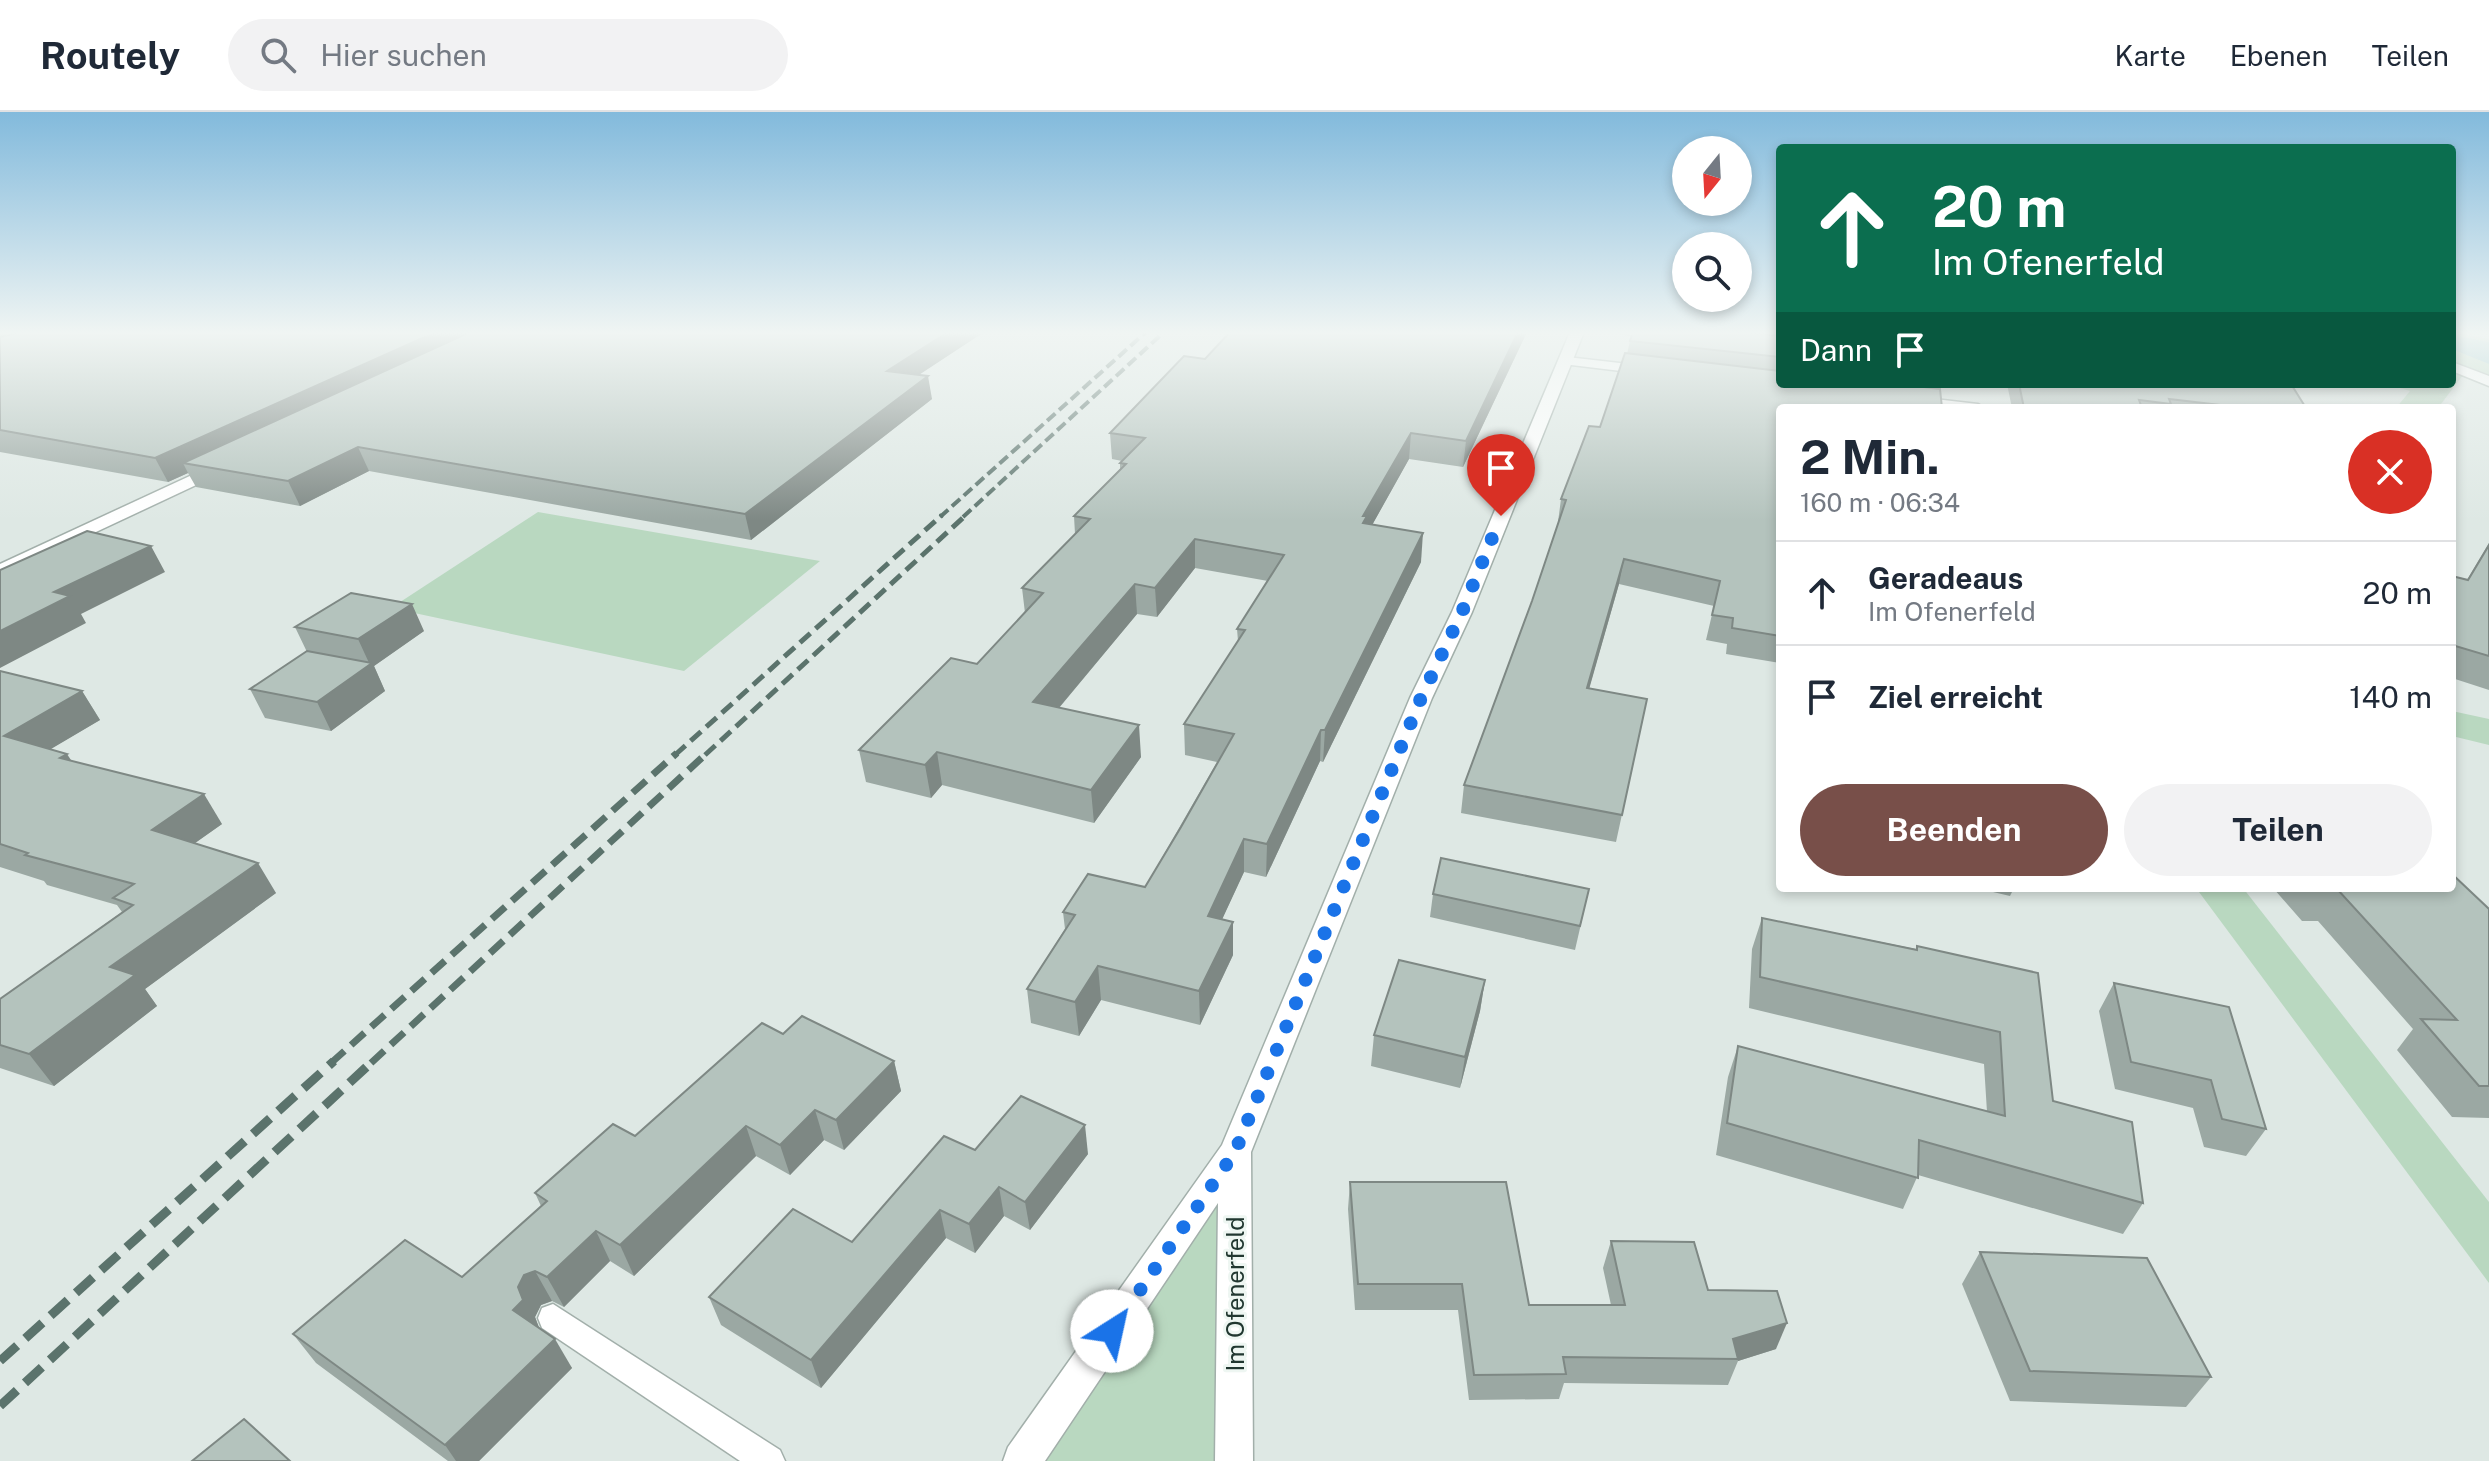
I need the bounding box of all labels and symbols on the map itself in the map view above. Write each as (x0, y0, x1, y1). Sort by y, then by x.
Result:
north arrow (1672, 136, 1752, 216)
pin (1467, 434, 1535, 516)
street label: Im Ofenerfeld (1221, 1217, 1249, 1371)
position arrow (1070, 1289, 1154, 1373)

